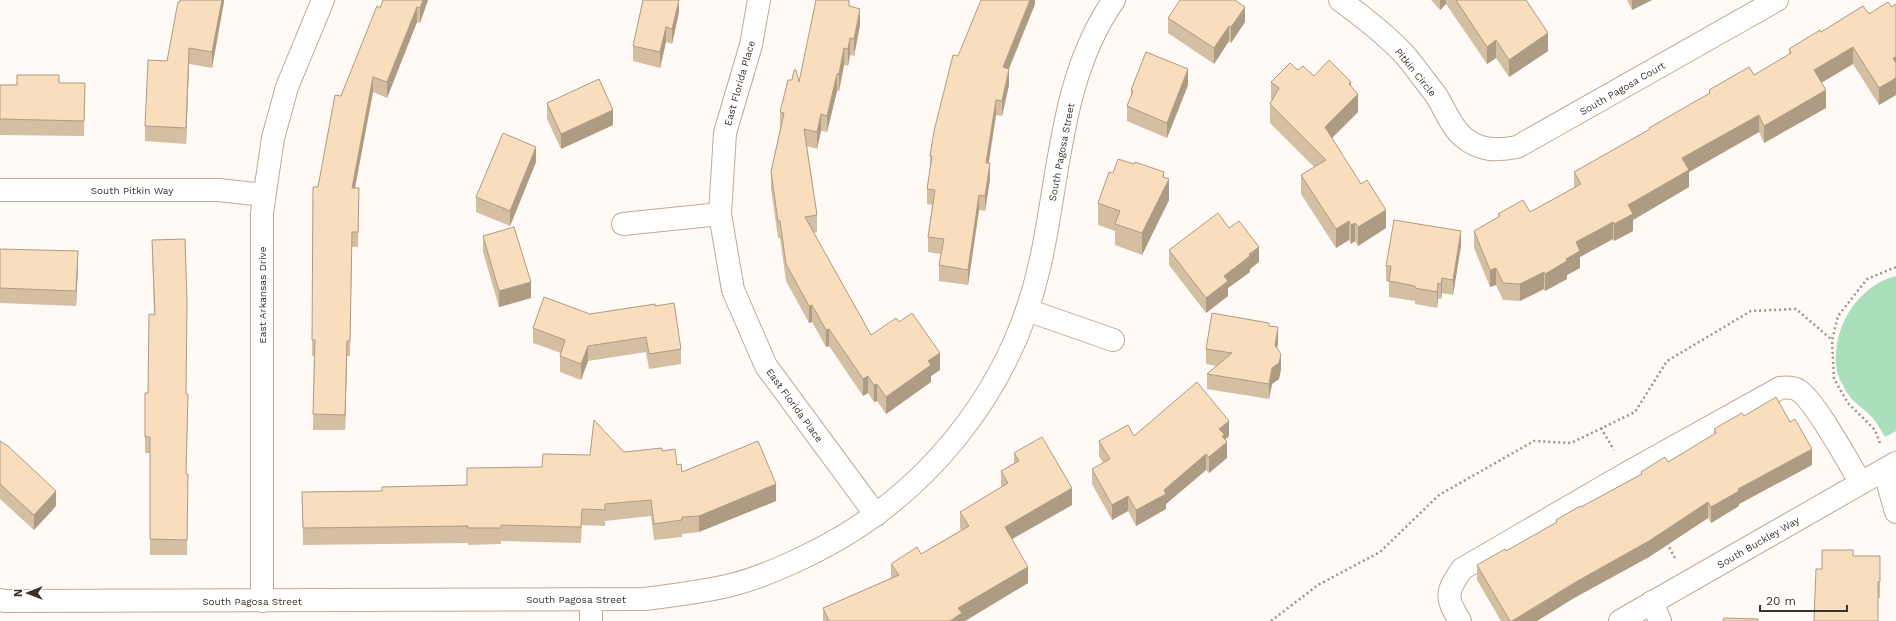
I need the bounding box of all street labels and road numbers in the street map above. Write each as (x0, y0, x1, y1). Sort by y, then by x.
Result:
street label: East Florida Place (722, 39, 757, 127)
street label: Pitkin Circle (1393, 46, 1439, 99)
street label: South Pagosa Court (1578, 59, 1668, 117)
street label: South Pagosa Street (1047, 101, 1077, 202)
street label: South Pitkin Way (91, 185, 174, 196)
street label: East Arkansas Drive (257, 246, 268, 344)
street label: East Florida Place (764, 366, 825, 444)
street label: South Buckley Way (1715, 514, 1802, 570)
street label: South Pagosa Street (526, 594, 627, 605)
street label: South Pagosa Street (202, 596, 303, 607)

